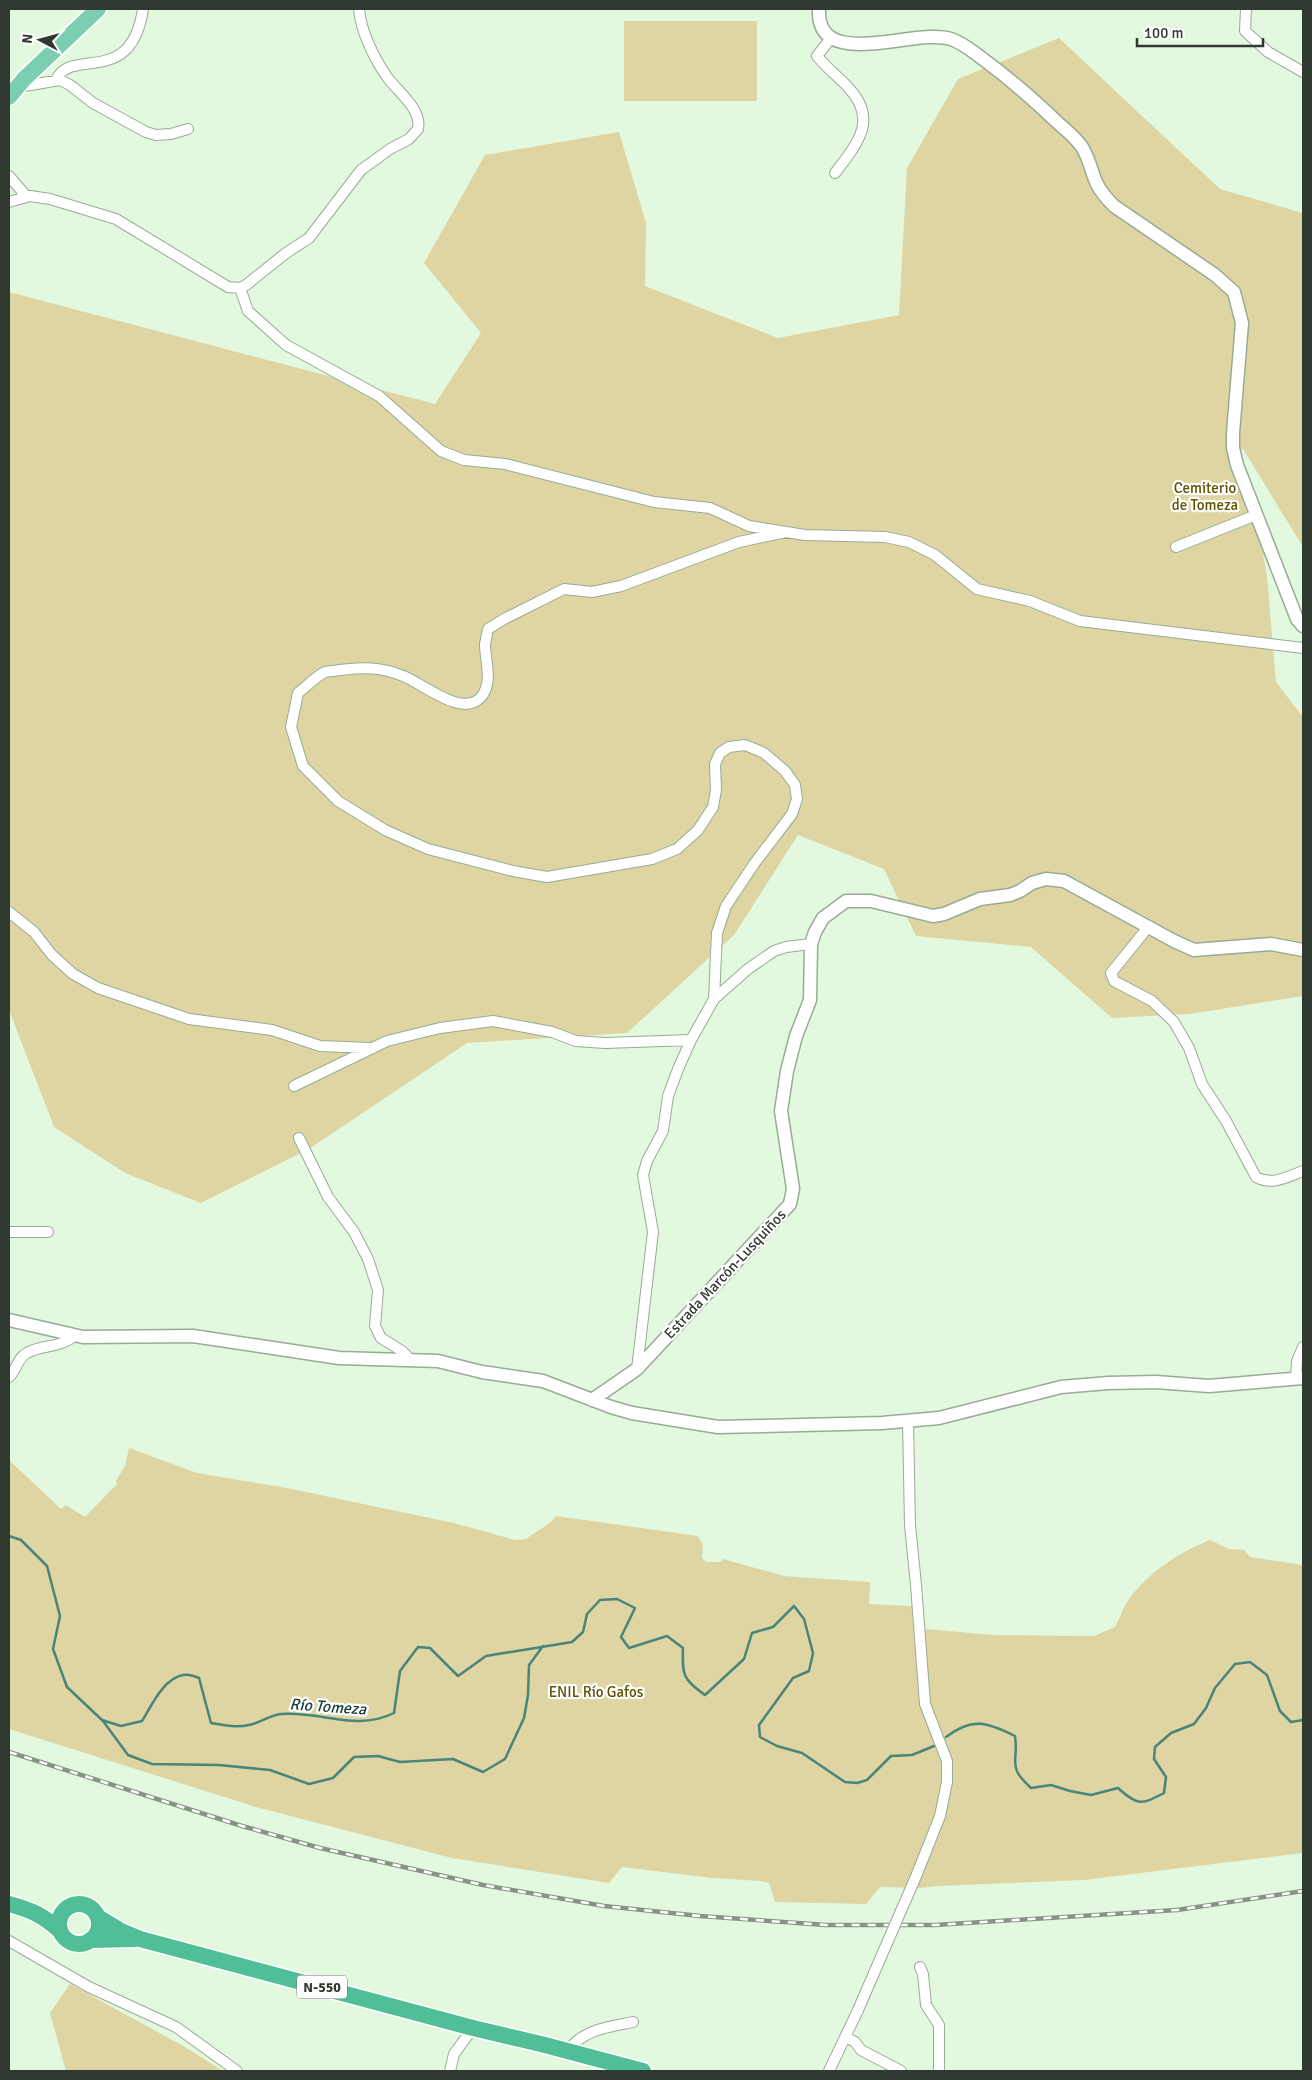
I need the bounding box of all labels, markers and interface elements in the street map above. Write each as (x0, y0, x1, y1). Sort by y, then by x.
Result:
north arrow (15, 15, 65, 65)
scale bar (1137, 15, 1263, 47)
text: 100 m (1144, 24, 1184, 42)
text: N (19, 33, 37, 44)
park label: Cemiterio de Tomeza (1172, 479, 1238, 514)
street label: Estrada Marcón-Lusquiños (660, 1205, 790, 1342)
park label: ENIL Río Gafos (549, 1683, 644, 1701)
water label: Río Tomeza (289, 1694, 368, 1720)
road number: N-550 (297, 1975, 347, 1998)

